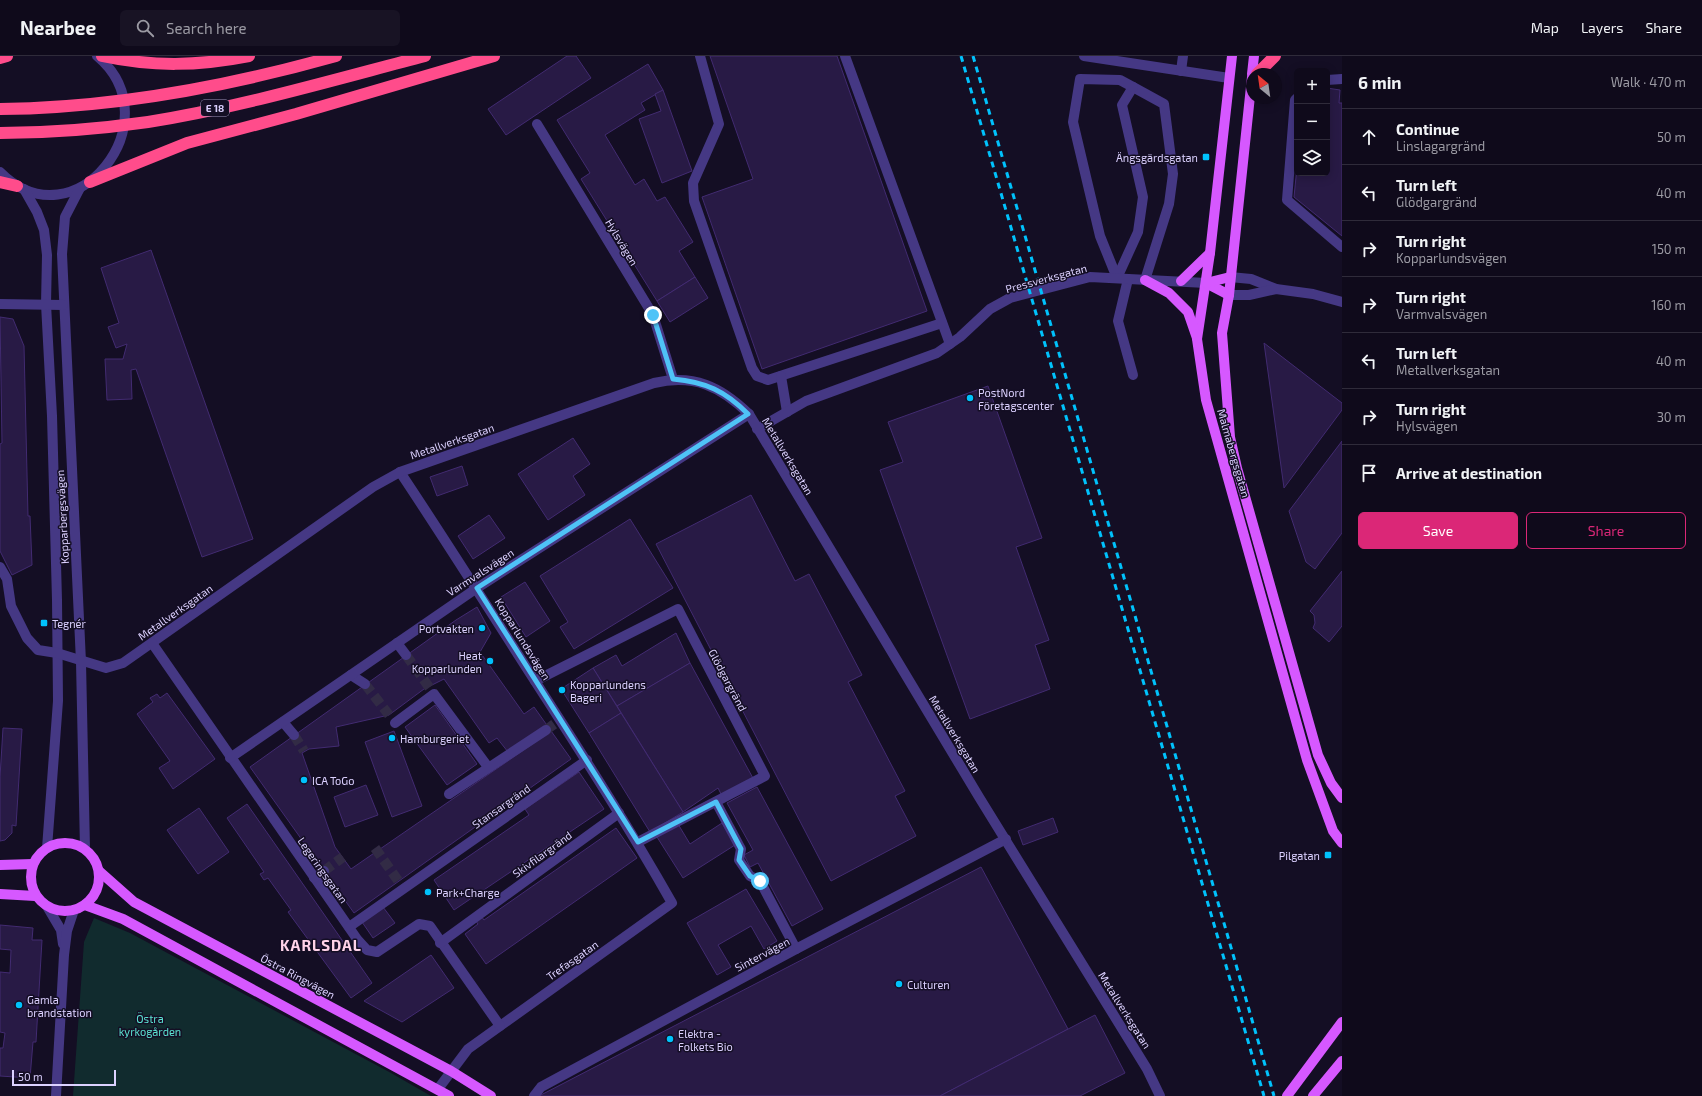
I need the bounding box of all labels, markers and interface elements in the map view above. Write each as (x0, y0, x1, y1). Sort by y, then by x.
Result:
search box (120, 10, 400, 46)
text: Nearbee (20, 16, 96, 39)
icon: search (134, 17, 156, 39)
text: Search here (166, 19, 247, 37)
text: Map (1531, 19, 1559, 36)
text: Layers (1581, 19, 1623, 36)
text: Share (1645, 19, 1682, 36)
north arrow (1246, 68, 1282, 104)
map controls (1294, 68, 1330, 176)
button: + (1294, 68, 1330, 104)
text: 6 min (1358, 72, 1402, 92)
text: Walk · 470 m (1611, 74, 1686, 90)
road number: E 18 (201, 100, 229, 116)
button: − (1294, 104, 1330, 140)
text: Continue (1396, 120, 1459, 138)
icon: ahead (1358, 126, 1380, 148)
text: 50 m (1657, 129, 1686, 145)
text: Linslagargränd (1396, 138, 1485, 154)
button: layers (1294, 140, 1330, 176)
place label: Ängsgärdsgatan (1116, 151, 1198, 164)
marker: Ängsgärdsgatan (1201, 152, 1211, 162)
text: Turn left (1396, 176, 1457, 194)
icon: left (1358, 182, 1380, 204)
text: 40 m (1656, 185, 1686, 201)
text: Glödgargränd (1396, 194, 1477, 210)
street label: Hylsvägen (603, 216, 641, 268)
text: Turn right (1396, 232, 1466, 250)
icon: right (1358, 238, 1380, 260)
text: 150 m (1652, 241, 1686, 257)
text: Kopparlundsvägen (1396, 250, 1507, 266)
street label: Pressverksgatan (1004, 261, 1088, 295)
text: Turn right (1396, 288, 1466, 306)
icon: right (1358, 294, 1380, 316)
text: 160 m (1651, 297, 1686, 313)
route end (644, 306, 662, 324)
text: Varmvalsvägen (1396, 306, 1487, 322)
text: Turn left (1396, 344, 1457, 362)
icon: left (1358, 350, 1380, 372)
text: 40 m (1656, 353, 1686, 369)
text: Metallverksgatan (1396, 362, 1500, 378)
place label: PostNord Företagscenter (978, 386, 1055, 412)
marker: PostNord Företagscenter (965, 393, 975, 403)
text: Turn right (1396, 400, 1466, 418)
icon: right (1358, 406, 1380, 428)
street label: Malmabergsgatan (1215, 407, 1253, 499)
text: 30 m (1657, 409, 1686, 425)
street label: Metallverksgatan (760, 415, 816, 497)
text: Hylsvägen (1396, 418, 1458, 434)
street label: Metallverksgatan (408, 421, 496, 461)
icon: arrive (1358, 462, 1380, 484)
text: Arrive at destination (1396, 464, 1542, 482)
street label: Kopparbergsvägen (53, 470, 71, 564)
button: Save (1358, 512, 1518, 549)
button: Share (1526, 512, 1686, 549)
street label: Varmvalsvägen (444, 545, 516, 599)
street label: Metallverksgatan (135, 581, 215, 643)
street label: Kopparlundsvägen (493, 596, 553, 682)
place label: Tegnér (52, 617, 87, 630)
marker: Tegnér (39, 618, 49, 628)
place label: Portvakten (419, 622, 474, 635)
marker: Portvakten (477, 623, 487, 633)
street label: Glödgargränd (706, 647, 750, 713)
place label: Heat Kopparlunden (412, 649, 482, 675)
marker: Heat Kopparlunden (485, 656, 495, 666)
place label: Kopparlundens Bageri (570, 678, 646, 704)
marker: Kopparlundens Bageri (557, 685, 567, 695)
street label: Metallverksgatan (927, 693, 983, 775)
place label: Hamburgeriet (400, 732, 469, 745)
marker: Hamburgeriet (387, 733, 397, 743)
place label: ICA ToGo (312, 774, 355, 787)
marker: ICA ToGo (299, 775, 309, 785)
street label: Stansargränd (469, 781, 533, 831)
street label: Skivfilargränd (510, 828, 574, 880)
street label: Legeringsgatan (295, 835, 351, 905)
place label: Pilgatan (1279, 849, 1320, 862)
marker: Pilgatan (1323, 850, 1333, 860)
route start (751, 872, 769, 890)
place label: Park+Charge (436, 886, 500, 899)
marker: Park+Charge (423, 887, 433, 897)
street label: Sintervägen (732, 934, 792, 974)
district label: KARLSDAL (280, 936, 362, 954)
street label: Trefasgatan (544, 937, 600, 983)
street label: Östra Ringvägen (259, 950, 338, 1001)
street label: Metallverksgatan (1096, 969, 1154, 1051)
place label: Culturen (907, 978, 950, 991)
marker: Culturen (894, 979, 904, 989)
place label: Gamla brandstation (27, 993, 92, 1019)
marker: Gamla brandstation (14, 1000, 24, 1010)
park label: Östra kyrkogården (119, 1011, 181, 1038)
place label: Elektra - Folkets Bio (678, 1027, 733, 1053)
marker: Elektra - Folkets Bio (665, 1034, 675, 1044)
scale bar (12, 1068, 116, 1087)
text: 50 m (18, 1070, 43, 1083)

